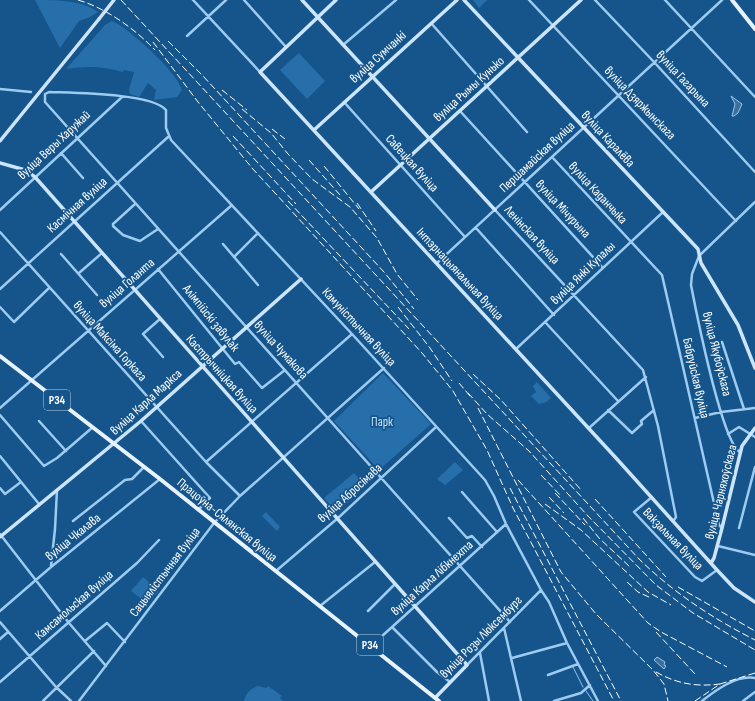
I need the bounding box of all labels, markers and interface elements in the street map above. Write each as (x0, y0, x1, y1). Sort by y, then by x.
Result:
street label: вуліца Сумчанкі (346, 27, 410, 87)
street label: вуліца Гагарына (653, 47, 713, 111)
street label: вуліца Рымы Кунько (430, 53, 508, 125)
street label: вуліца Дзяржынскага (601, 63, 679, 143)
street label: вуліца Веры Харужай (14, 107, 94, 183)
street label: вуліца Каралёва (578, 107, 638, 171)
street label: Першамайская вуліца (496, 118, 578, 196)
street label: Савецкая вуліца (382, 131, 442, 195)
street label: вуліца Каданчыка (565, 159, 631, 227)
street label: Касмічная вуліца (44, 174, 110, 236)
street label: вуліца Мічурына (532, 177, 594, 241)
street label: Ленінская вуліца (500, 202, 563, 268)
street label: Інтэрнацыянальная вуліца (413, 224, 507, 324)
street label: вуліца Янкі Купалы (547, 238, 619, 308)
street label: вуліца Голанта (96, 255, 158, 311)
street label: Алімпійскі завулак (178, 280, 243, 355)
street label: Камуністычная вуліца (319, 284, 399, 370)
street label: вуліца Максіма Горкага (70, 297, 150, 385)
street label: вуліца Якубоўскага (699, 310, 735, 398)
street label: вуліца Чумакова (251, 317, 311, 383)
street label: Кастрычніцкая вуліца (182, 331, 262, 417)
street label: Бабруйская вуліца (679, 336, 713, 420)
street label: вуліца Карла Маркса (107, 366, 185, 438)
road number: Р34 (44, 390, 70, 410)
park label: Парк (371, 414, 393, 430)
street label: вуліца Чарняхоўскага (702, 443, 740, 541)
street label: вуліца Абросімава (315, 460, 385, 526)
street label: Працоўна-Сялянская вуліца (174, 475, 280, 565)
street label: Вакзальная вуліца (639, 505, 707, 573)
street label: вуліца Чкалава (42, 510, 104, 564)
street label: Сацыялістычная вуліца (126, 524, 204, 620)
street label: вуліца Карла Лібкнехта (388, 537, 476, 619)
street label: Камсамольская вуліца (32, 567, 116, 643)
street label: вуліца Розы Люксембург (436, 592, 526, 682)
road number: Р34 (357, 635, 383, 655)

